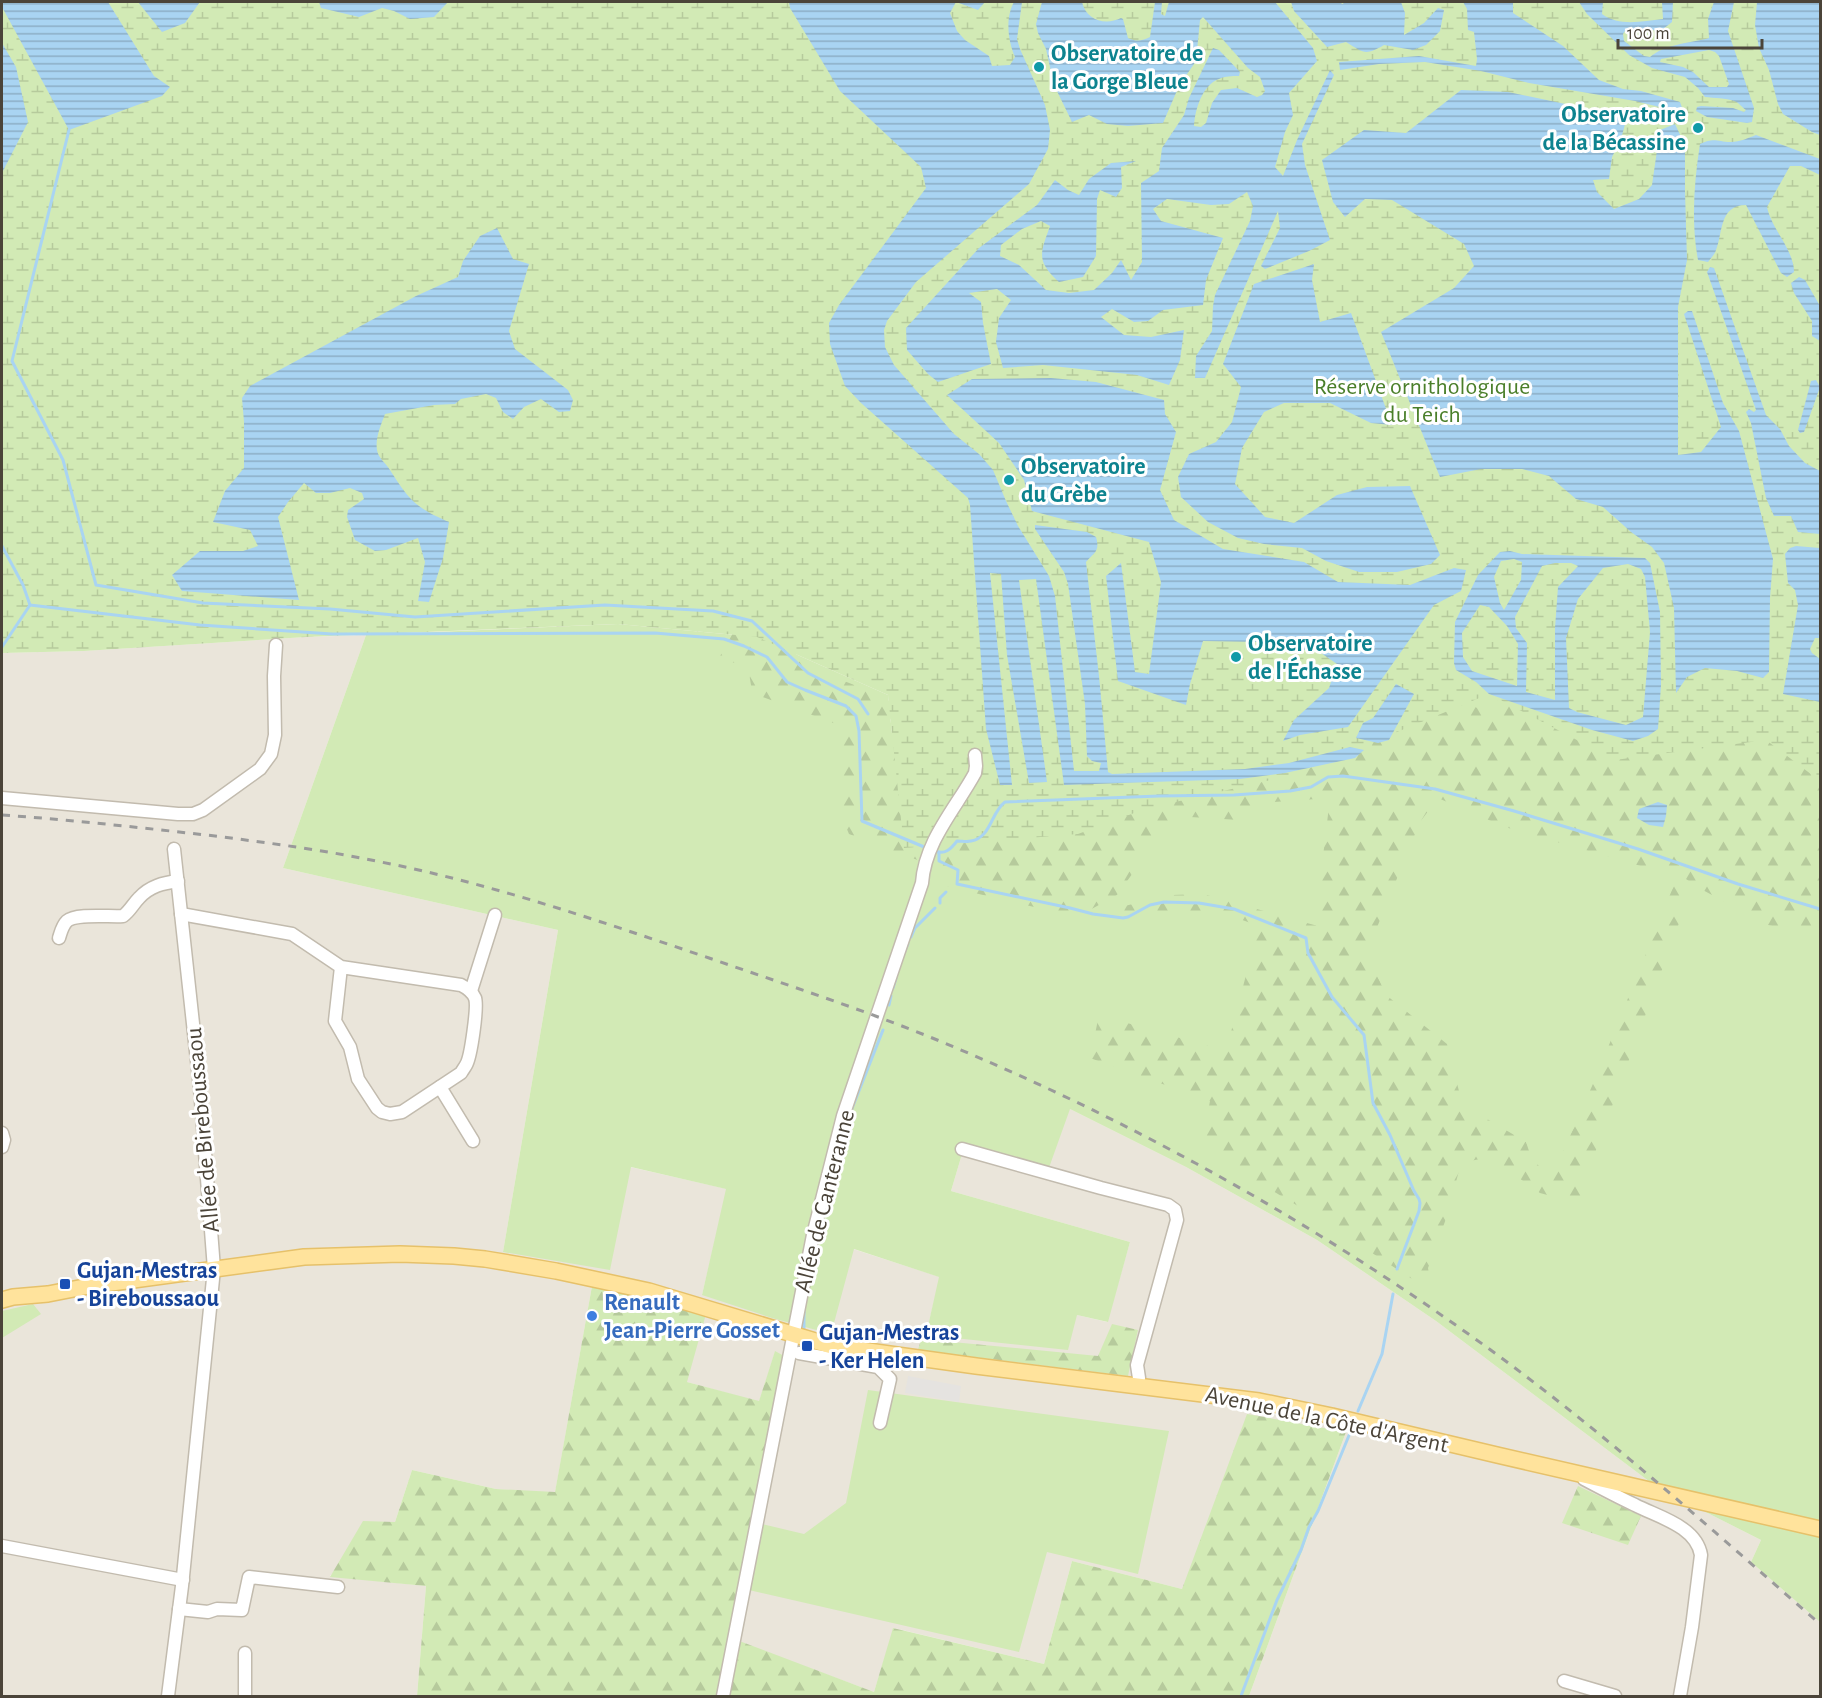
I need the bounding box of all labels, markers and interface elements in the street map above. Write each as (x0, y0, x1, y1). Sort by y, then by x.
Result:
scale bar (1618, 12, 1762, 50)
text: 100 m (1627, 25, 1670, 43)
place label: Observatoire de la Gorge Bleue (1051, 42, 1203, 94)
marker: Observatoire de la Gorge Bleue (1032, 60, 1046, 74)
place label: Observatoire de la Bécassine (1543, 103, 1686, 155)
marker: Observatoire de la Bécassine (1691, 121, 1705, 135)
park label: Réserve ornithologique du Teich (1314, 375, 1530, 427)
place label: Observatoire du Grèbe (1021, 455, 1146, 507)
marker: Observatoire du Grèbe (1002, 473, 1016, 487)
place label: Observatoire de l'Échasse (1248, 632, 1373, 684)
marker: Observatoire de l'Échasse (1229, 650, 1243, 664)
street label: Allée de Bireboussaou (182, 1026, 224, 1234)
street label: Allée de Canteranne (791, 1107, 859, 1295)
place label: Gujan-Mestras - Bireboussaou (77, 1259, 219, 1311)
marker: Gujan-Mestras - Bireboussaou (58, 1277, 72, 1291)
place label: Renault Jean-Pierre Gosset (604, 1291, 780, 1343)
marker: Renault Jean-Pierre Gosset (585, 1309, 599, 1323)
place label: Gujan-Mestras - Ker Helen (819, 1321, 959, 1373)
marker: Gujan-Mestras - Ker Helen (800, 1339, 814, 1353)
street label: Avenue de la Côte d'Argent (1203, 1382, 1451, 1458)

